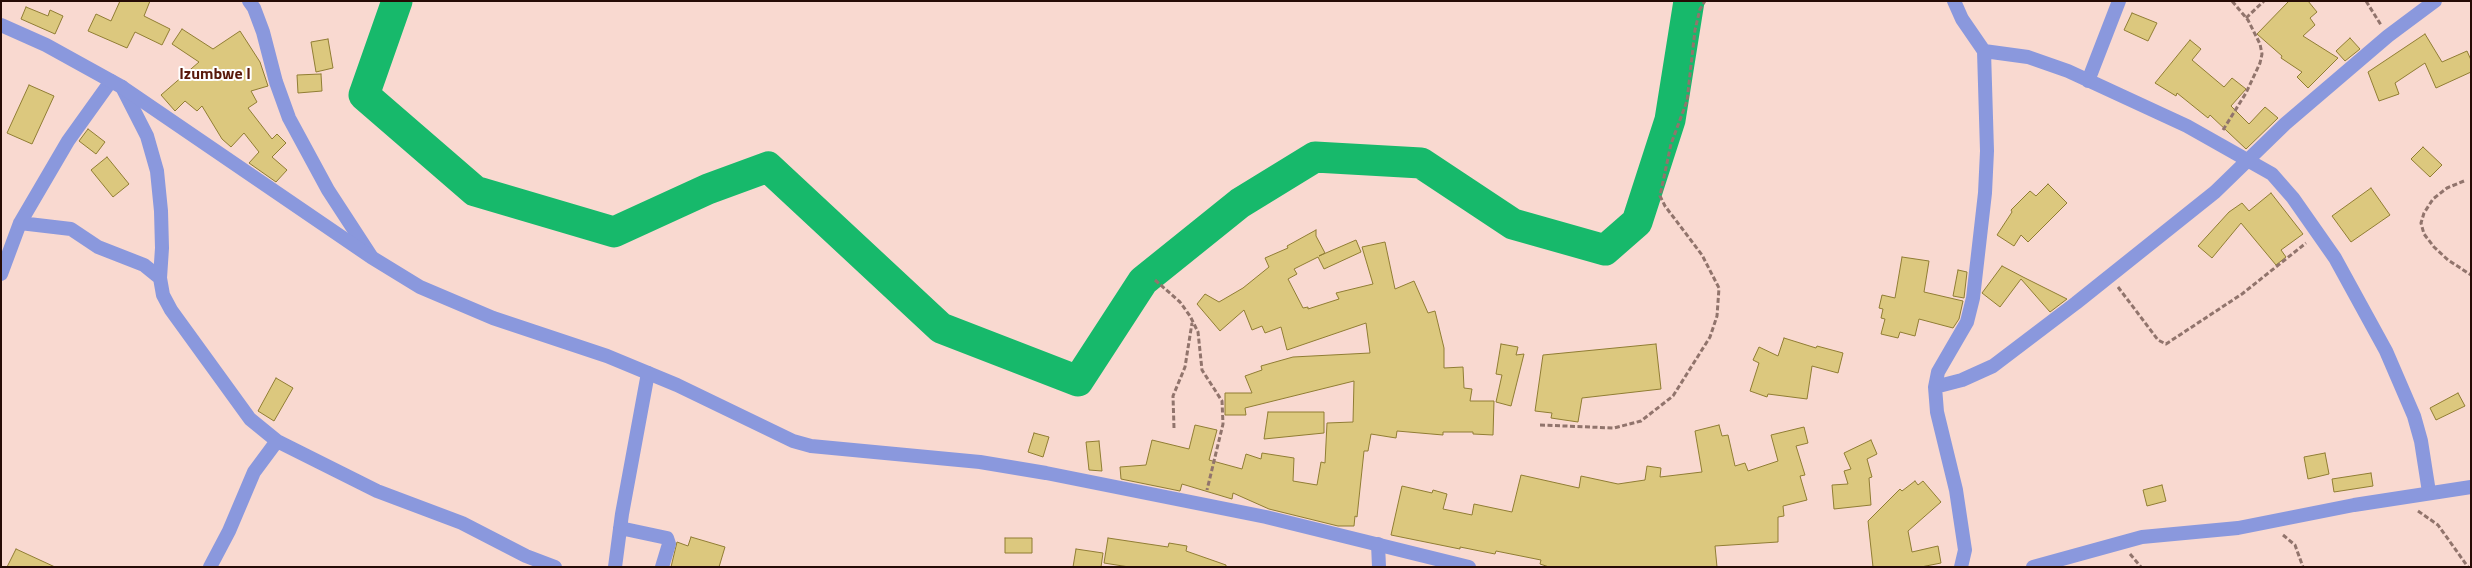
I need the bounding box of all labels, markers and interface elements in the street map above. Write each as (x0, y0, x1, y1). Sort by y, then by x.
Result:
district label: Izumbwe I (179, 65, 251, 85)

